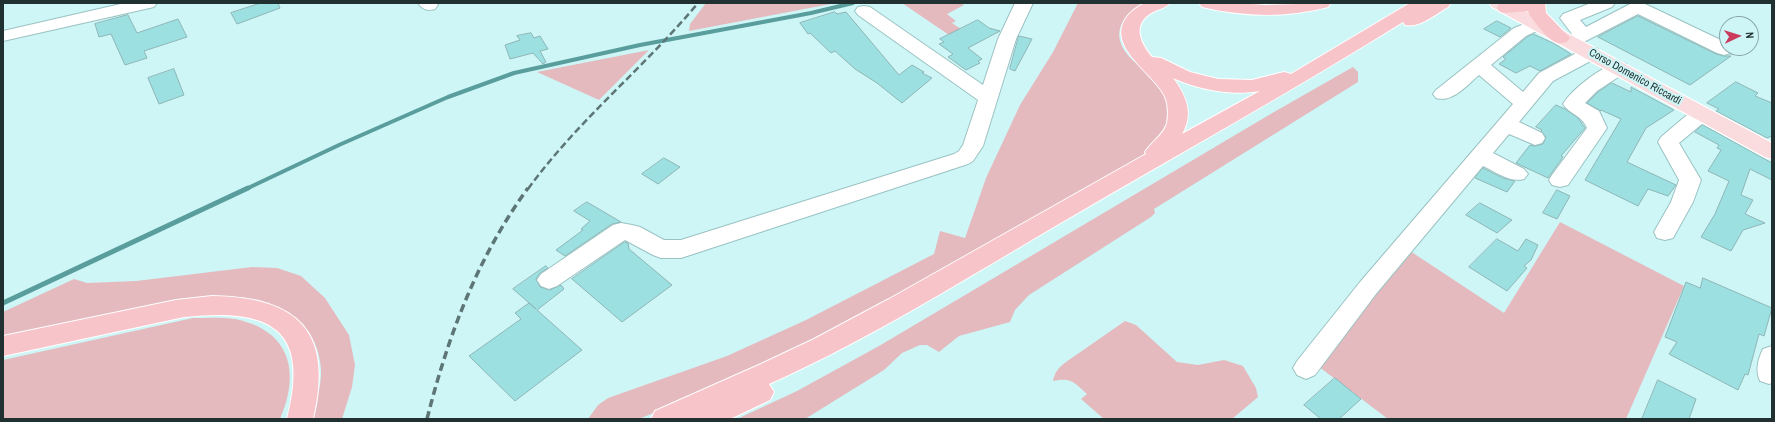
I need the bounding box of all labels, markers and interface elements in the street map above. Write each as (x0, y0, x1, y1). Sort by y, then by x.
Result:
north arrow (1719, 16, 1759, 56)
text: N (1743, 31, 1757, 39)
street label: Corso Domenico Riccardi (1586, 46, 1684, 108)

